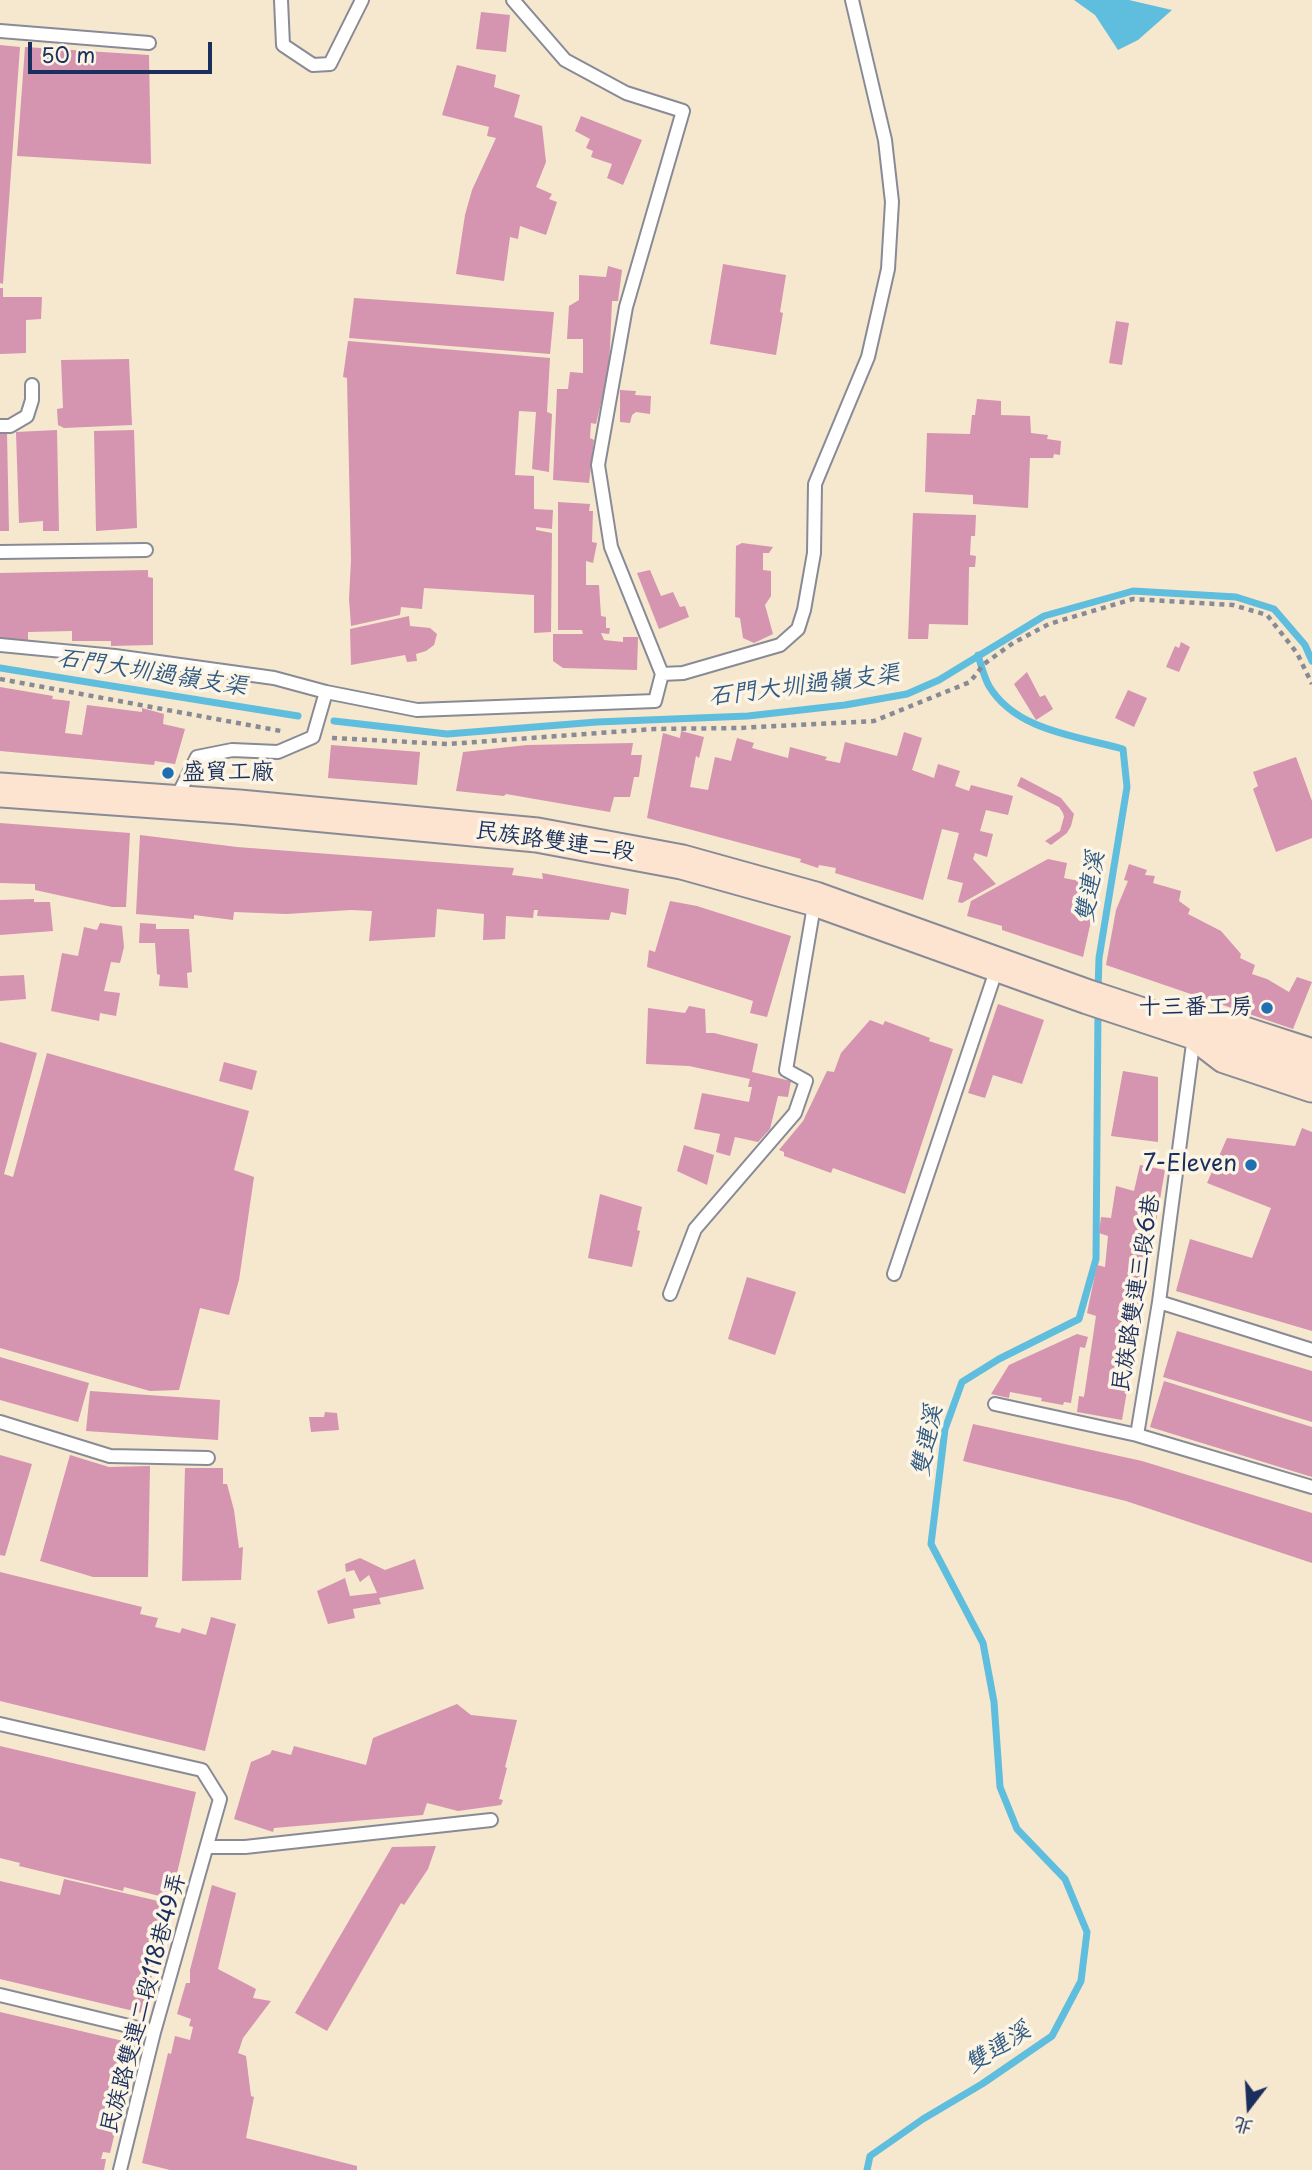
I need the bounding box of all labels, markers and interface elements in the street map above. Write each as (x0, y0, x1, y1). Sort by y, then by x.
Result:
scale bar (32, 28, 215, 72)
text: 50 m (41, 38, 95, 70)
water label: 石門大圳過嶺支渠 (55, 644, 249, 702)
water label: 石門大圳過嶺支渠 (707, 660, 901, 712)
place label: 盛貿工廠 (182, 759, 274, 787)
marker: 盛貿工廠 (160, 765, 176, 781)
street label: 民族路雙連二段 (473, 817, 637, 867)
water label: 雙連溪 (1071, 849, 1111, 925)
place label: 十三番工房 (1138, 994, 1253, 1022)
marker: 十三番工房 (1259, 1000, 1275, 1016)
place label: 7-Eleven (1143, 1151, 1237, 1179)
marker: 7-Eleven (1243, 1157, 1259, 1173)
street label: 民族路雙連三段6巷 (1108, 1192, 1166, 1394)
water label: 雙連溪 (907, 1403, 949, 1479)
street label: 民族路雙連二段118巷49弄 (96, 1870, 192, 2136)
water label: 雙連溪 (960, 2016, 1036, 2080)
north arrow (1214, 2072, 1284, 2142)
text: 北 (1230, 2111, 1256, 2143)

